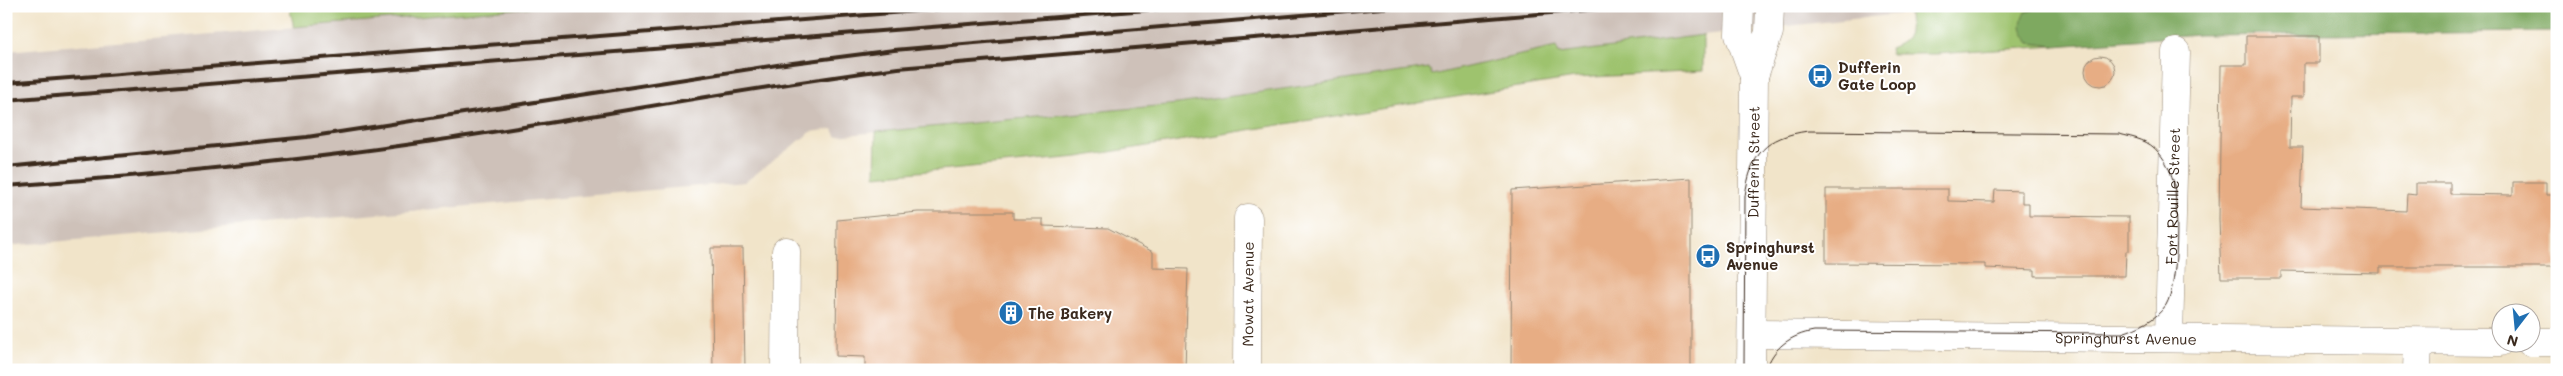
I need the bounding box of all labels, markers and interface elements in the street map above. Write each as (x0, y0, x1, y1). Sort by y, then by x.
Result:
place label: Dufferin Gate Loop (1838, 57, 1916, 94)
bus stop icon: Dufferin Gate Loop (1807, 63, 1833, 89)
street label: Dufferin Street (1743, 106, 1764, 218)
street label: Fort Rouille Street (2161, 127, 2184, 265)
place label: Springhurst Avenue (1726, 237, 1815, 274)
street label: Mowat Avenue (1237, 241, 1258, 347)
bus stop icon: Springhurst Avenue (1695, 243, 1721, 269)
building icon: The Bakery (998, 300, 1024, 326)
place label: The Bakery (1028, 303, 1112, 323)
north arrow (2490, 304, 2540, 354)
street label: Springhurst Avenue (2055, 327, 2197, 349)
text: N (2505, 330, 2520, 352)

